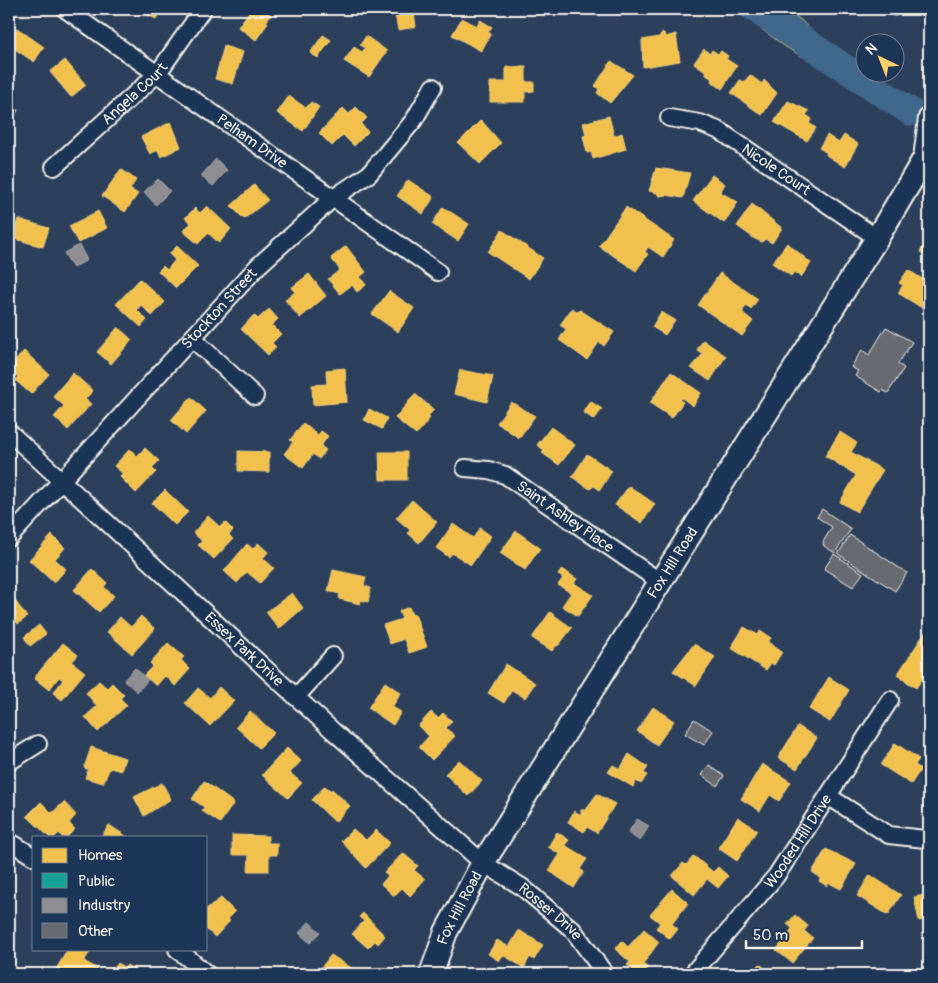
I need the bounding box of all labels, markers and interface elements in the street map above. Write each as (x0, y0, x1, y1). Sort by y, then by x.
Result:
north arrow (856, 32, 906, 82)
text: N (862, 39, 881, 58)
street label: Angela Court (98, 58, 173, 129)
street label: Pelham Drive (213, 110, 291, 173)
street label: Nicole Court (738, 140, 815, 200)
street label: Stockton Street (178, 264, 262, 353)
street label: Saint Ashley Place (513, 477, 618, 557)
street label: Fox Hill Road (643, 524, 702, 602)
street label: Essex Park Drive (200, 608, 288, 691)
street label: Wooded Hill Drive (760, 790, 837, 893)
legend (32, 836, 208, 950)
text: Homes (78, 846, 123, 865)
street label: Fox Hill Road (433, 868, 487, 948)
text: Public (78, 872, 115, 891)
street label: Rosser Drive (514, 879, 586, 944)
text: Industry (78, 896, 131, 915)
scale bar (746, 918, 862, 950)
text: Other (78, 922, 114, 941)
text: 50 m (753, 926, 788, 945)

